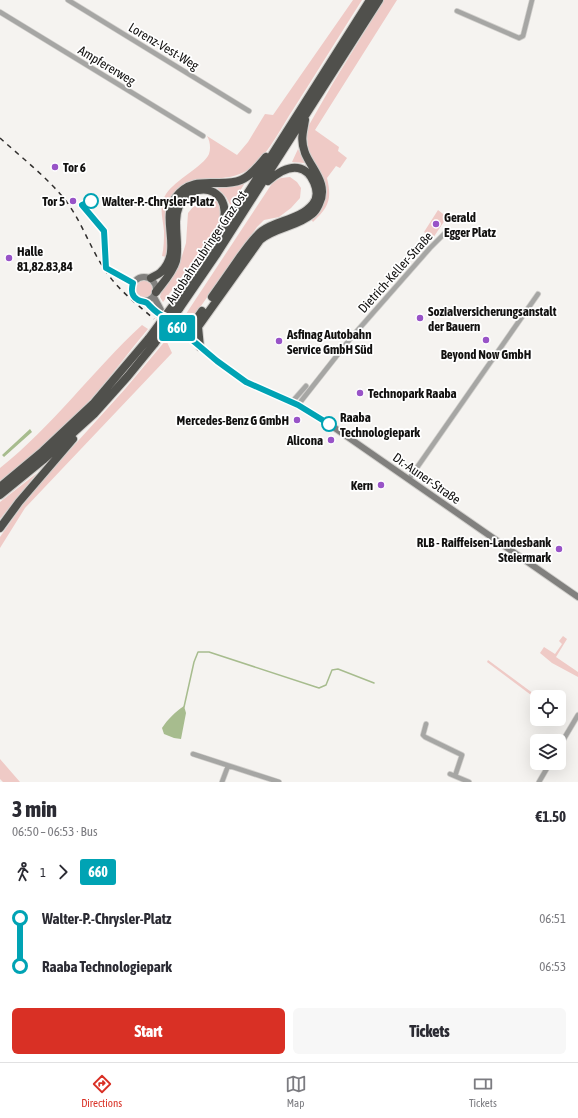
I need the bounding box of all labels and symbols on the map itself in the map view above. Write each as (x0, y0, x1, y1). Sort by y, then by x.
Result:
street label: Lorenz-Vest-Weg (126, 20, 202, 73)
street label: Ampfererweg (75, 42, 138, 89)
place label: Tor 6 (63, 160, 86, 175)
marker: Tor 6 (50, 162, 60, 172)
street label: Autobahnzubringer Graz Ost (163, 188, 250, 307)
marker: Walter-P.-Chrysler-Platz (83, 193, 99, 209)
place label: Tor 5 (42, 194, 65, 209)
place label: Walter-P.-Chrysler-Platz (101, 194, 214, 209)
marker: Tor 5 (68, 196, 78, 206)
place label: Gerald Egger Platz (444, 210, 496, 240)
marker: Gerald Egger Platz (431, 219, 441, 229)
street label: Dietrich-Keller-Straße (355, 229, 436, 316)
place label: Halle 81,82.83,84 (17, 244, 73, 274)
marker: Halle 81,82.83,84 (4, 253, 14, 263)
place label: Sozialversicherungsanstalt der Bauern (428, 304, 557, 334)
marker: Sozialversicherungsanstalt der Bauern (415, 313, 425, 323)
line badge: 660 (154, 315, 200, 341)
place label: Asfinag Autobahn Service GmbH Süd (286, 327, 373, 357)
marker: Beyond Now GmbH (481, 335, 491, 345)
marker: Asfinag Autobahn Service GmbH Süd (274, 336, 284, 346)
place label: Beyond Now GmbH (441, 347, 531, 362)
place label: Technopark Raaba (368, 386, 457, 401)
marker: Technopark Raaba (355, 388, 365, 398)
place label: Raaba Technologiepark (340, 410, 420, 440)
place label: Mercedes-Benz G GmbH (177, 413, 289, 428)
marker: Mercedes-Benz G GmbH (292, 415, 302, 425)
marker: Raaba Technologiepark (321, 416, 337, 432)
place label: Alicona (286, 433, 323, 448)
marker: Alicona (326, 435, 336, 445)
street label: Dr.-Auner-Straße (390, 450, 463, 507)
place label: Kern (351, 478, 373, 493)
marker: Kern (376, 480, 386, 490)
place label: RLB - Raiffeisen-Landesbank Steiermark (417, 535, 551, 565)
marker: RLB - Raiffeisen-Landesbank Steiermark (554, 544, 564, 554)

